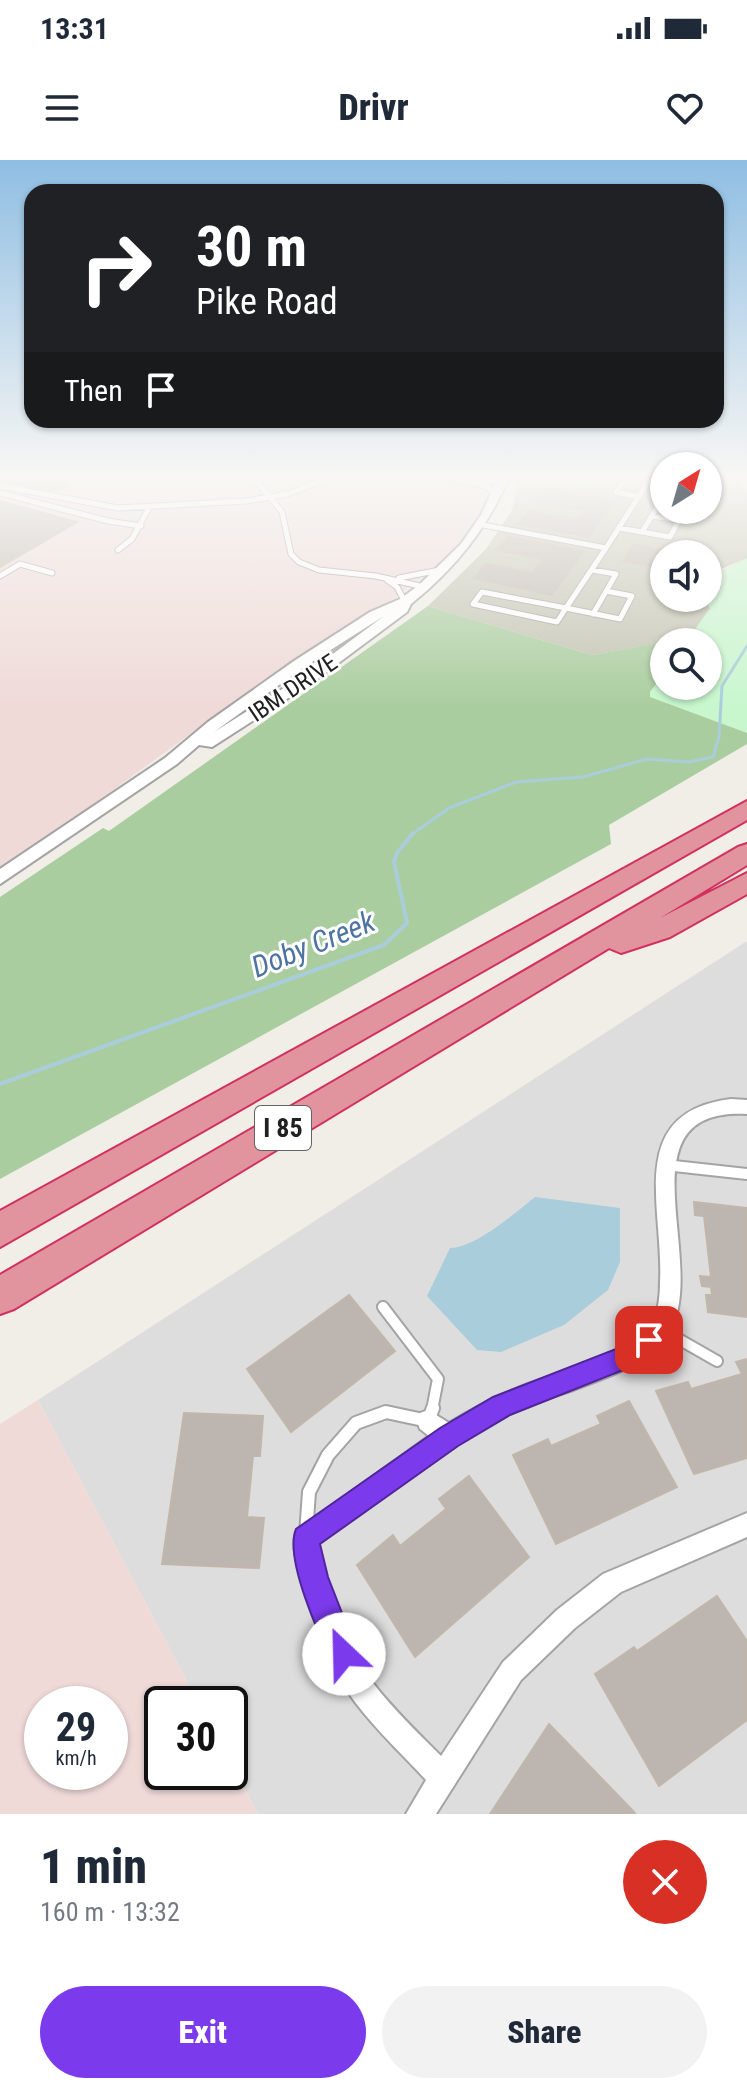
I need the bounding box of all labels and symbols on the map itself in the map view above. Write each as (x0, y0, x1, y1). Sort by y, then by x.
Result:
north arrow (650, 452, 722, 524)
street label: IBM DRIVE (243, 648, 343, 728)
water label: Doby Creek (246, 903, 381, 985)
road number: I 85 (255, 1106, 311, 1150)
pin (615, 1306, 683, 1374)
position arrow (302, 1612, 386, 1696)
speed limit sign: 30 (144, 1686, 248, 1790)

